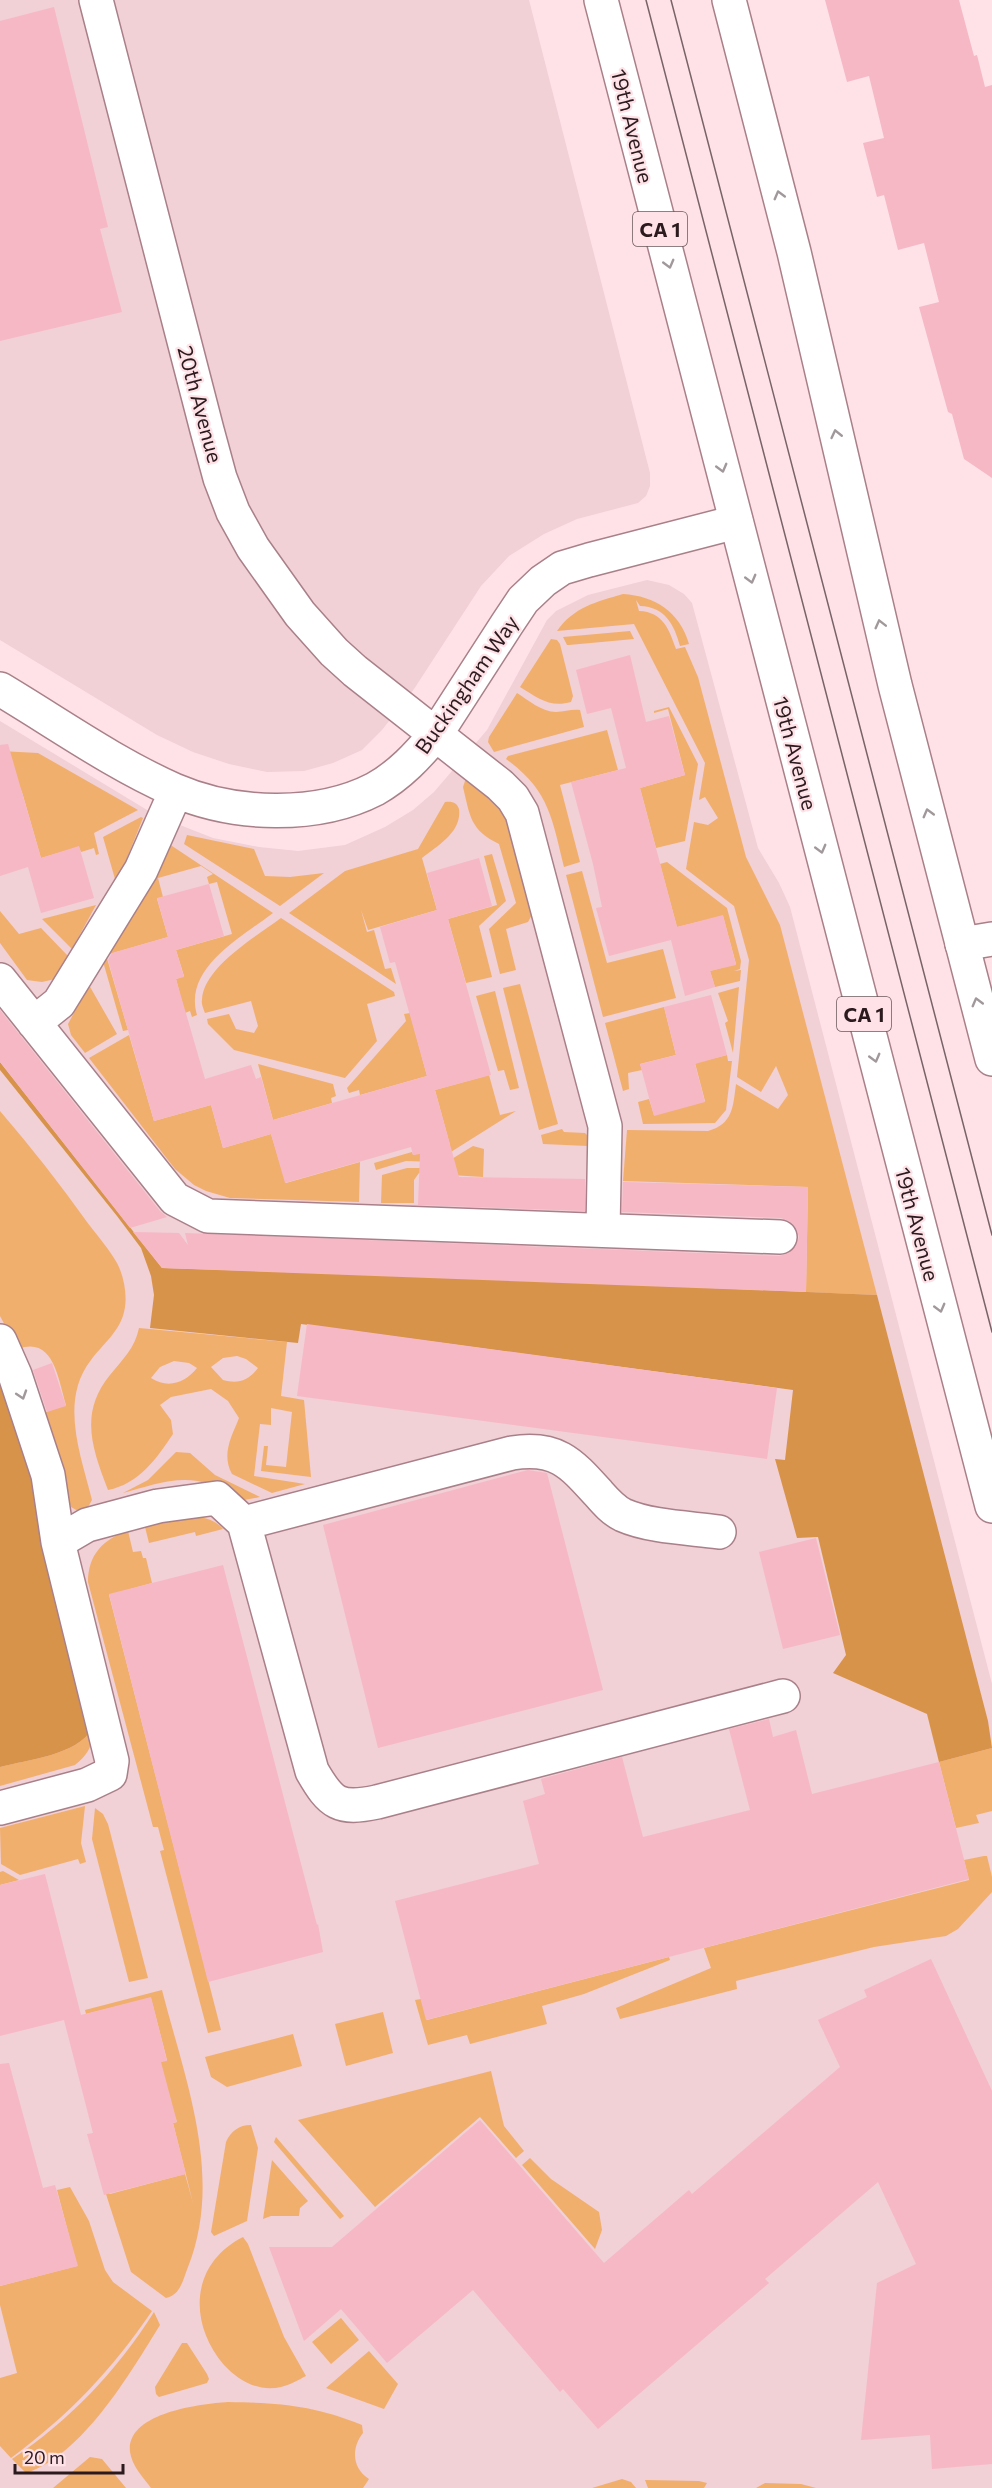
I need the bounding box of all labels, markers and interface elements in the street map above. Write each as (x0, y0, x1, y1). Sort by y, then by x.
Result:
street label: 19th Avenue (607, 67, 659, 185)
one-way arrow (774, 191, 786, 201)
road number: CA 1 (633, 212, 687, 246)
one-way arrow (661, 259, 674, 269)
street label: 20th Avenue (173, 343, 229, 465)
one-way arrow (831, 430, 844, 440)
one-way arrow (715, 462, 727, 473)
one-way arrow (744, 573, 756, 584)
street label: Buckingham Way (409, 610, 523, 758)
one-way arrow (875, 620, 888, 630)
street label: 19th Avenue (769, 694, 823, 812)
one-way arrow (923, 808, 936, 818)
one-way arrow (814, 843, 826, 854)
road number: CA 1 (837, 997, 891, 1031)
one-way arrow (972, 997, 985, 1007)
one-way arrow (868, 1053, 881, 1063)
street label: 19th Avenue (891, 1165, 945, 1283)
one-way arrow (933, 1302, 946, 1312)
one-way arrow (14, 1389, 27, 1400)
scale bar (15, 2437, 123, 2475)
text: 20 m (24, 2446, 65, 2468)

